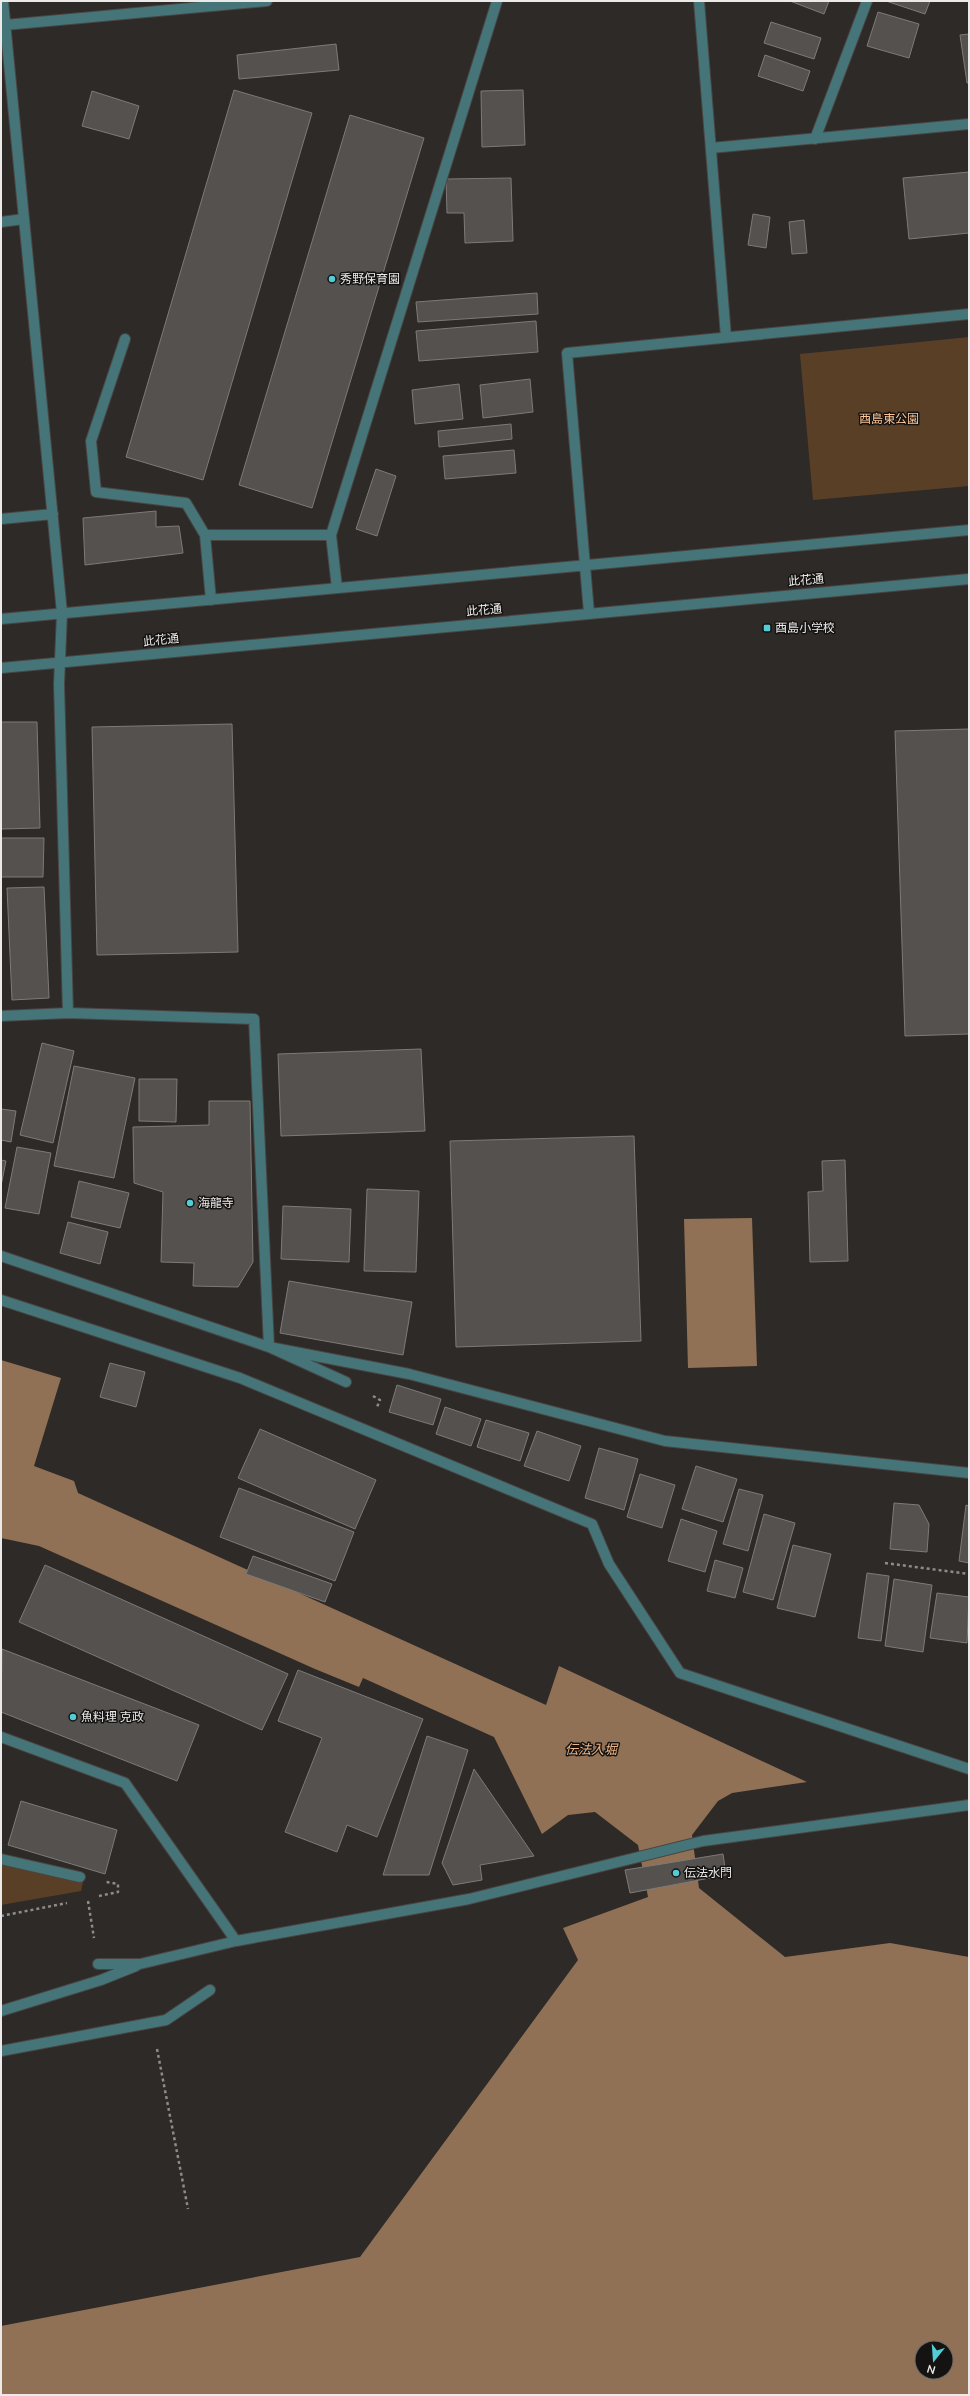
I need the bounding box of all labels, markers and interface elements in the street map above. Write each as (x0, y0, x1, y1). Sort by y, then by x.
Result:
place label: 秀野保育園 (340, 271, 400, 287)
marker: 秀野保育園 (327, 274, 337, 284)
park label: 酉島東公園 (859, 411, 919, 427)
street label: 此花通 (787, 570, 825, 590)
street label: 此花通 (465, 600, 503, 620)
place label: 酉島小学校 (775, 620, 835, 636)
marker: 酉島小学校 (762, 623, 772, 633)
street label: 此花通 (142, 630, 180, 650)
place label: 海龍寺 (198, 1195, 234, 1211)
marker: 海龍寺 (185, 1198, 195, 1208)
place label: 魚料理 克政 (81, 1709, 144, 1725)
marker: 魚料理 克政 (68, 1712, 78, 1722)
water label: 伝法入堀 (565, 1741, 619, 1759)
place label: 伝法水門 (684, 1865, 732, 1881)
marker: 伝法水門 (671, 1868, 681, 1878)
north arrow (914, 2340, 954, 2380)
text: N (925, 2361, 937, 2377)

